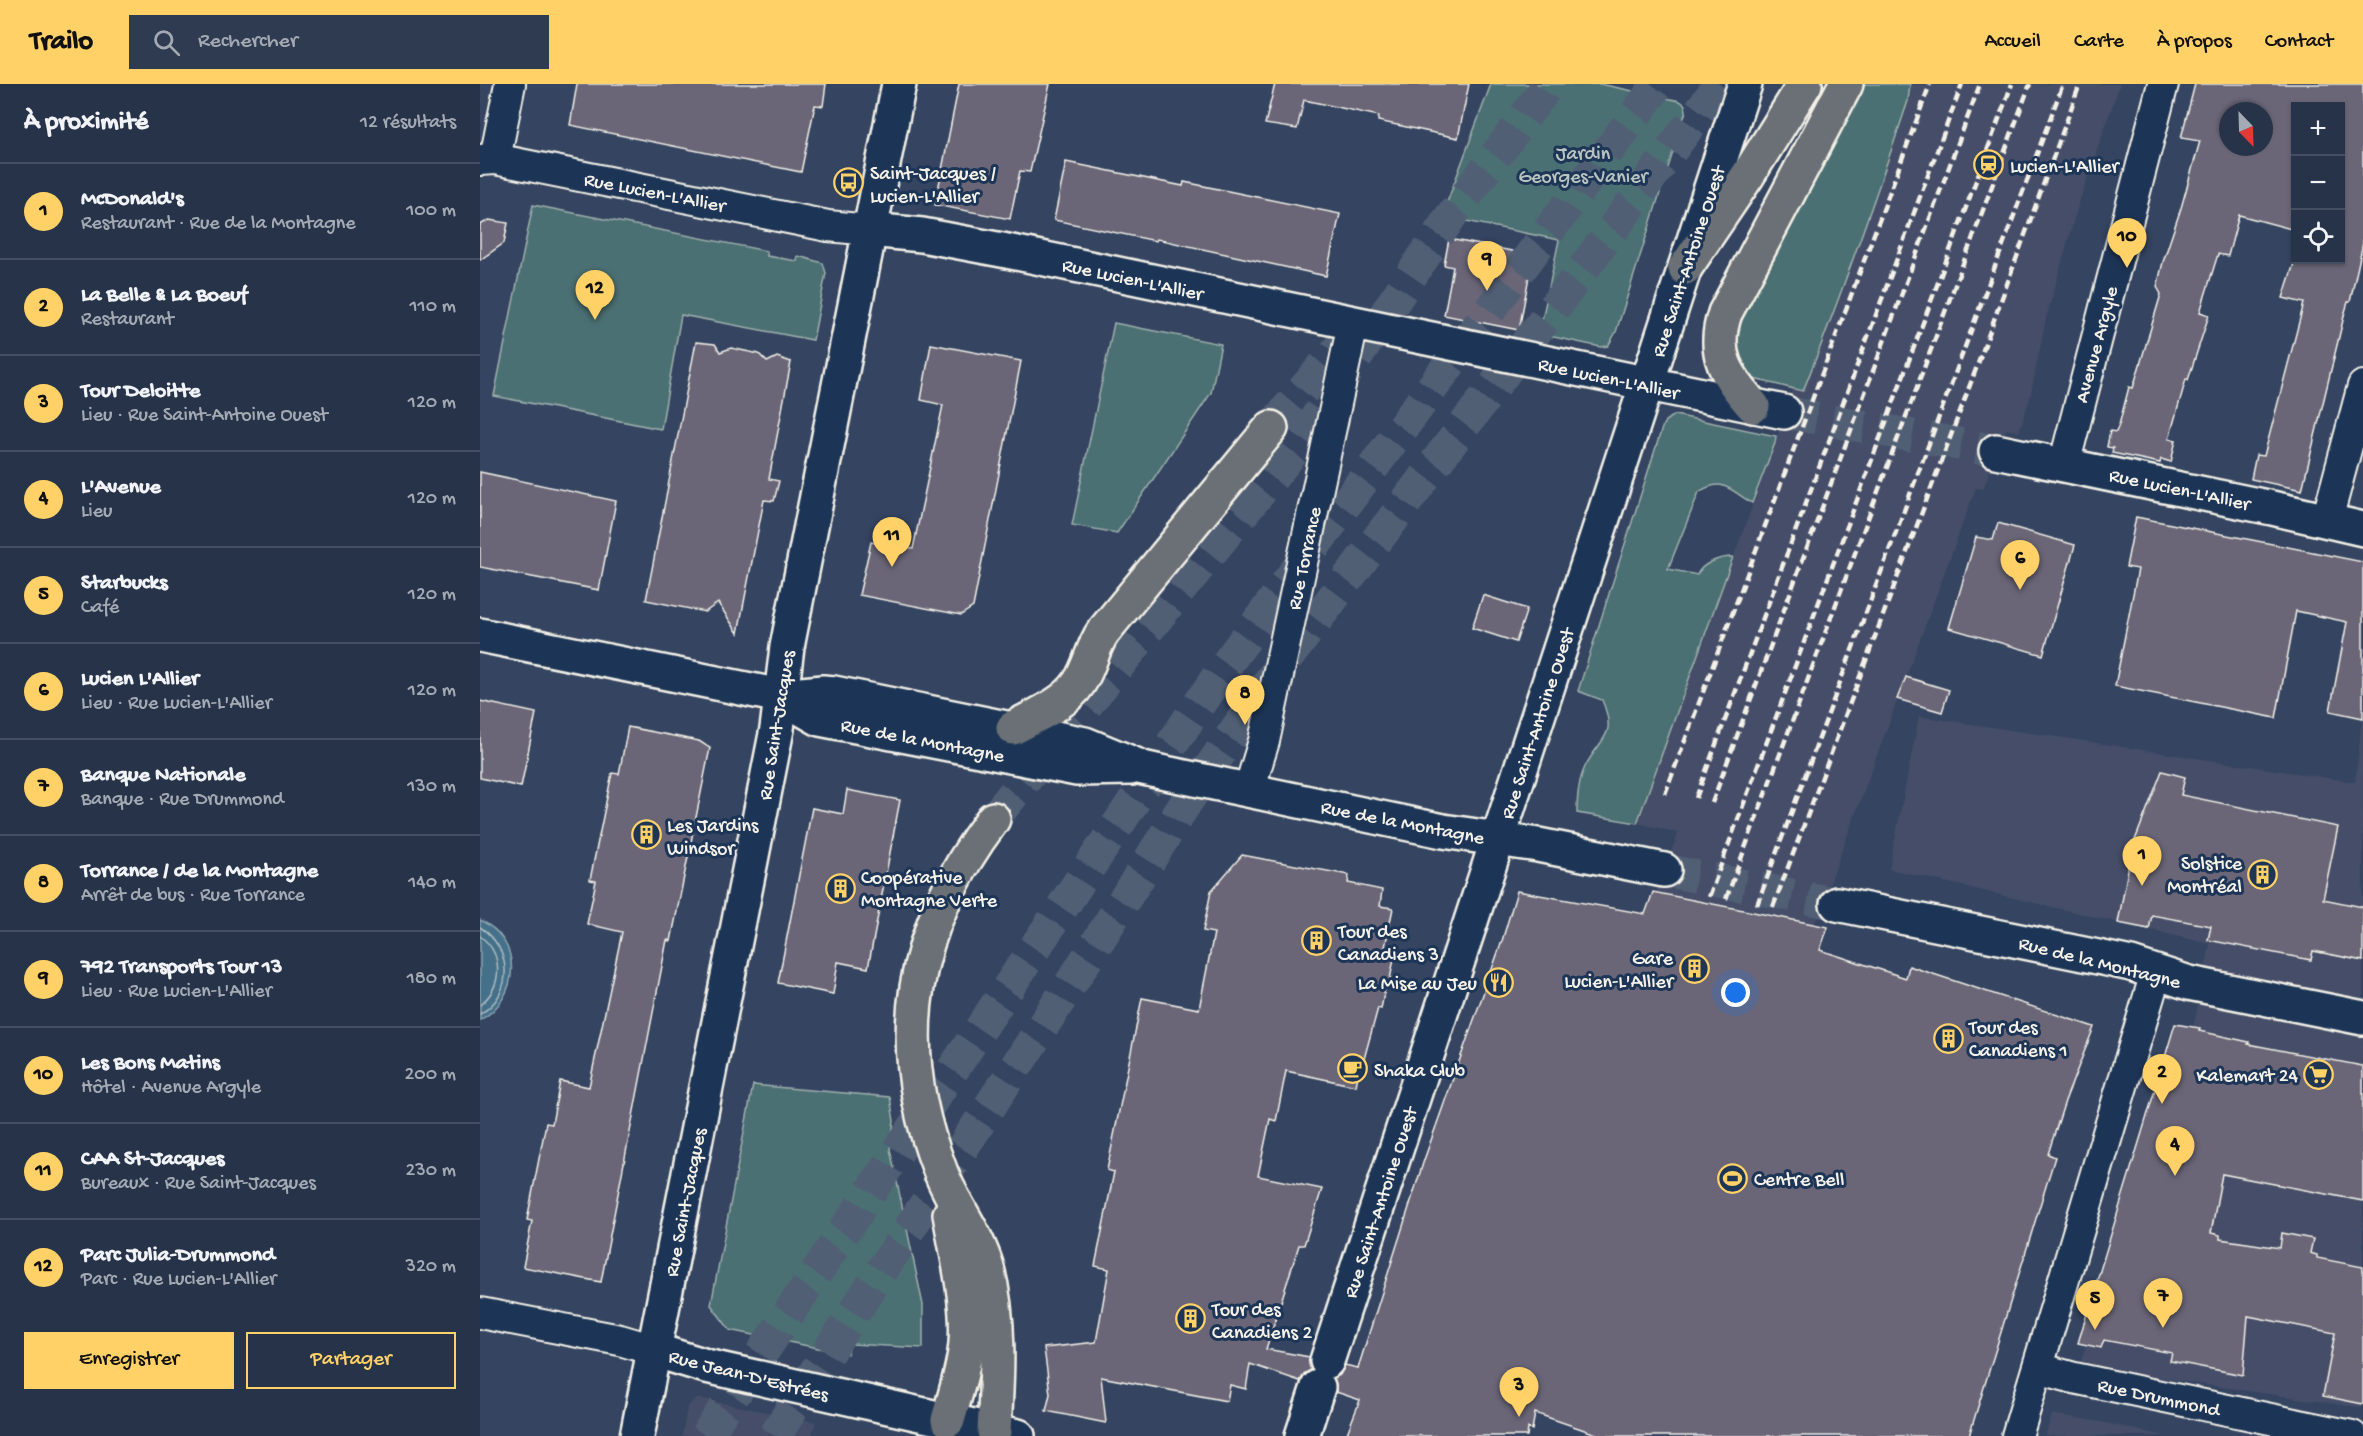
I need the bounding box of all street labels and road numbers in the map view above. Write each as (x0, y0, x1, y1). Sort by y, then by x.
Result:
street label: Rue Saint-Antoine Ouest (1649, 162, 1733, 361)
street label: Rue Lucien-L'Allier (582, 169, 729, 220)
street label: Rue Lucien-L'Allier (1060, 255, 1207, 308)
street label: Avenue Argyle (2072, 283, 2125, 406)
street label: Rue Lucien-L'Allier (1536, 354, 1683, 407)
street label: Rue Lucien-L'Allier (2107, 465, 2254, 518)
street label: Rue Torrance (1284, 504, 1329, 612)
street label: Rue Saint-Antoine Ouest (1498, 624, 1582, 823)
street label: Rue Saint-Jacques (755, 648, 802, 802)
street label: Rue de la Montagne (839, 715, 1007, 770)
street label: Rue de la Montagne (1319, 797, 1487, 852)
street label: Rue de la Montagne (2016, 933, 2183, 996)
street label: Rue Saint-Antoine Ouest (1341, 1103, 1425, 1302)
street label: Rue Saint-Jacques (662, 1126, 713, 1279)
street label: Rue Jean-D'Estrées (666, 1346, 831, 1409)
street label: Rue Drummond (2095, 1375, 2224, 1424)

